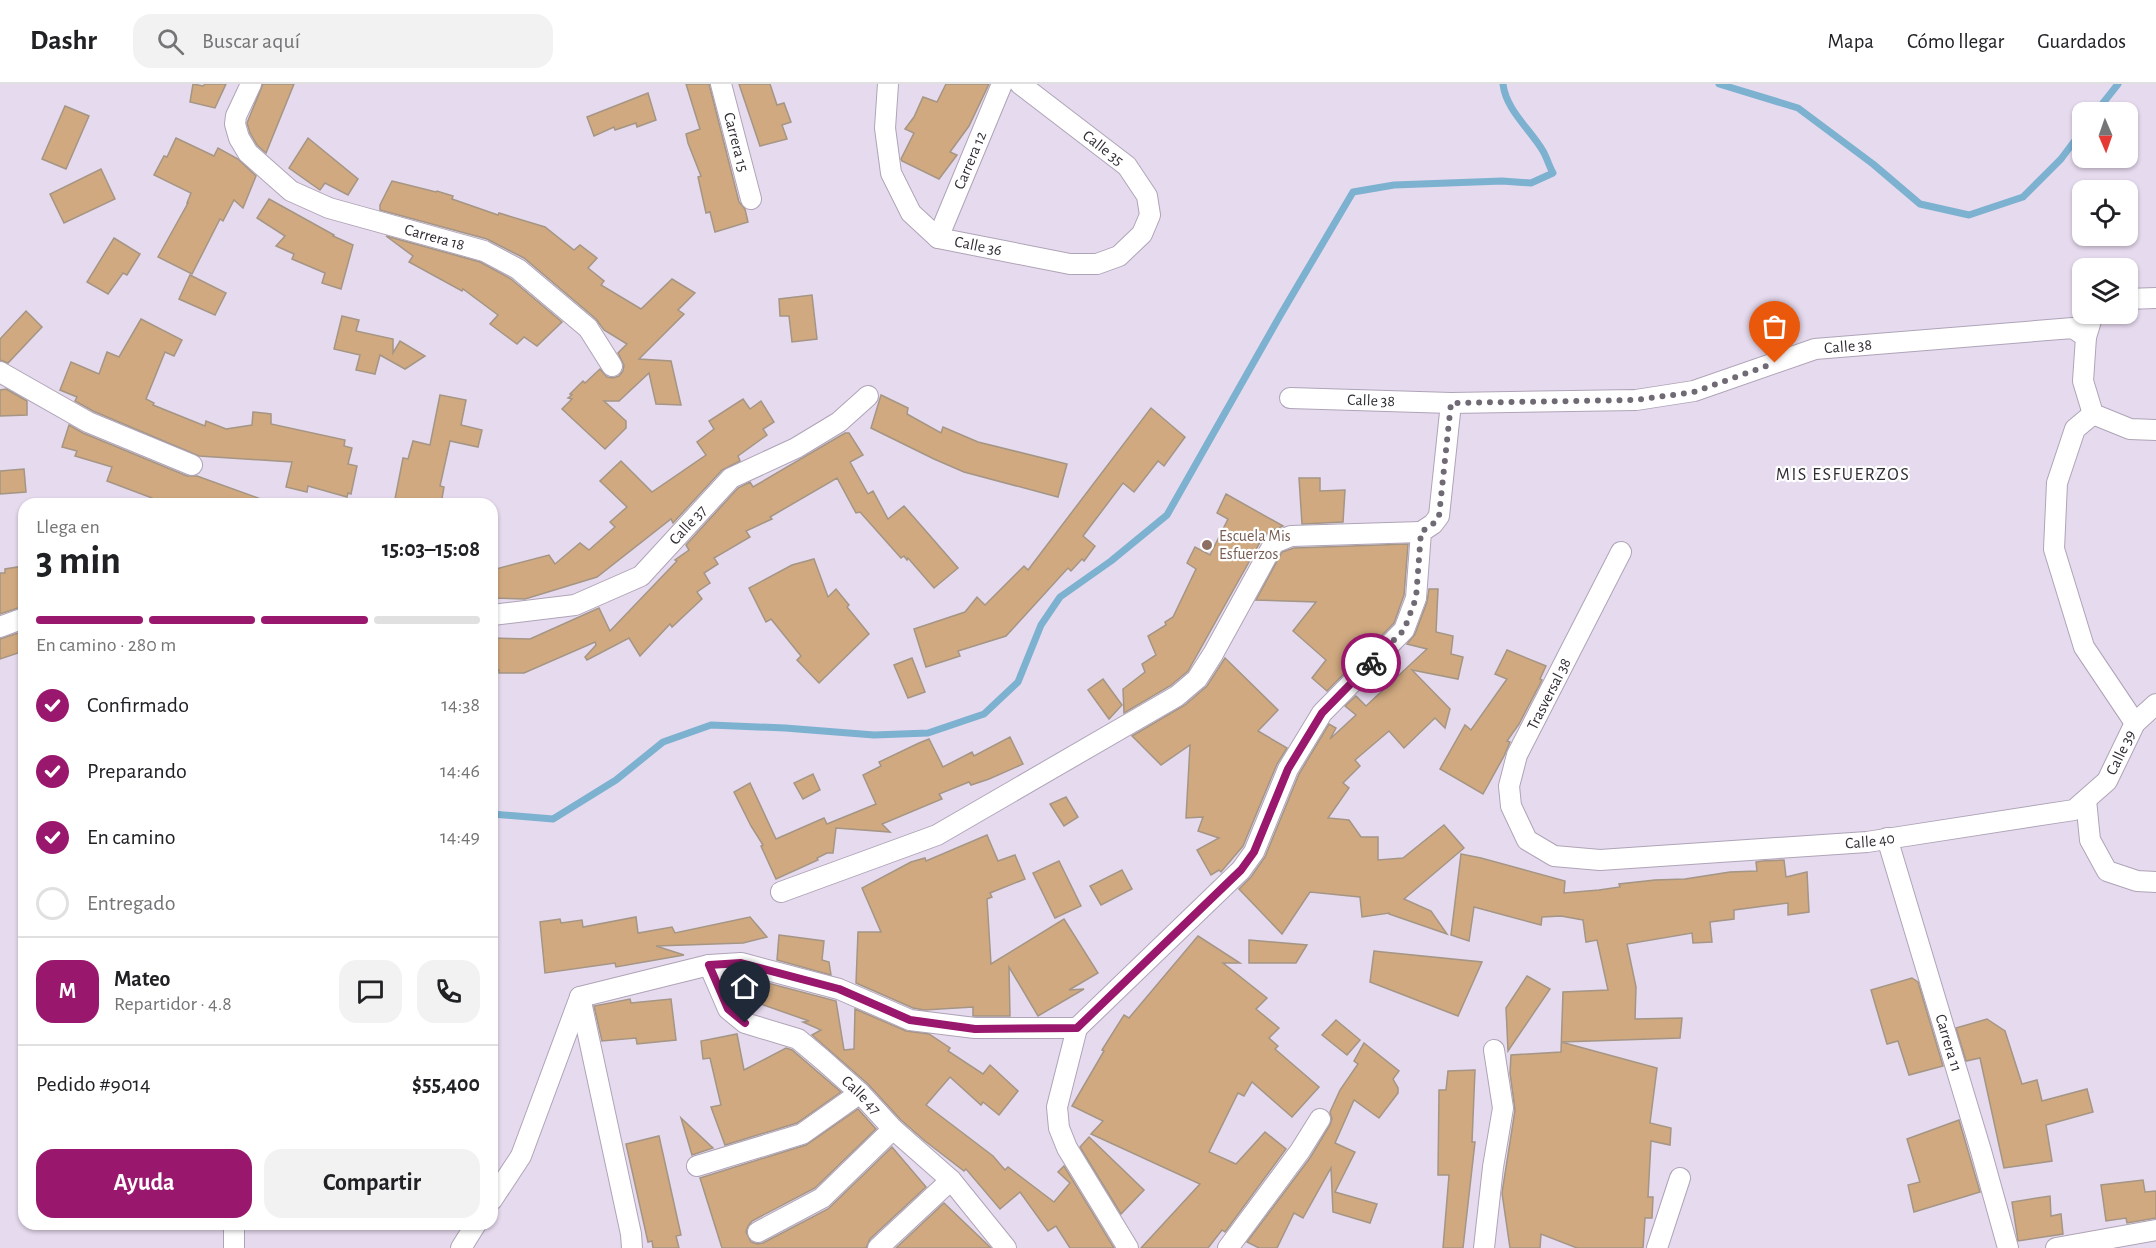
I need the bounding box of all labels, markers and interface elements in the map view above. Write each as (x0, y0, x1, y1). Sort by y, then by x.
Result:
search box (133, 14, 553, 68)
icon: search (154, 25, 187, 58)
text: Dashr (30, 27, 97, 55)
text: Buscar aquí (202, 30, 300, 52)
text: Mapa (1828, 31, 1874, 52)
text: Cómo llegar (1907, 31, 2004, 52)
text: Guardados (2037, 31, 2126, 52)
north arrow (2072, 102, 2138, 168)
map controls (2072, 102, 2138, 324)
street label: Carrera 15 (721, 111, 752, 173)
street label: Calle 35 (1080, 127, 1126, 169)
street label: Carrera 12 (951, 129, 989, 192)
button: locate (2072, 180, 2138, 246)
street label: Carrera 18 (403, 221, 466, 253)
street label: Calle 36 (953, 233, 1003, 258)
button: layers (2072, 258, 2138, 324)
pin (1749, 301, 1800, 363)
icon: bag (1758, 310, 1791, 343)
street label: Calle 38 (1824, 336, 1873, 356)
street label: Calle 38 (1347, 392, 1395, 409)
district label: MIS ESFUERZOS (1776, 466, 1910, 484)
street label: Calle 37 (666, 502, 710, 548)
text: Llega en (36, 517, 100, 537)
place label: Escuela Mis Esfuerzos (1219, 528, 1291, 562)
text: 15:03–15:08 (382, 538, 480, 560)
marker: Escuela Mis Esfuerzos (1200, 538, 1214, 552)
text: 3 min (36, 542, 121, 581)
courier (1341, 633, 1401, 693)
text: En camino · 280 m (36, 635, 176, 655)
icon: bike (1355, 647, 1388, 680)
street label: Trasversal 38 (1524, 655, 1574, 733)
icon: check (36, 689, 69, 722)
text: Confirmado (87, 694, 189, 716)
text: 14:38 (441, 695, 480, 715)
street label: Calle 39 (2103, 727, 2138, 777)
icon: check (36, 755, 69, 788)
text: Preparando (87, 760, 187, 782)
text: 14:46 (440, 761, 480, 781)
icon: check (36, 821, 69, 854)
text: En camino (87, 826, 176, 848)
text: 14:49 (440, 827, 480, 847)
street label: Calle 40 (1845, 830, 1896, 851)
text: Entregado (87, 892, 176, 914)
button: chat (339, 960, 402, 1023)
button: phone (417, 960, 480, 1023)
pin (719, 961, 770, 1023)
text: Mateo (114, 968, 170, 990)
icon: home (728, 970, 761, 1003)
text: M (59, 980, 76, 1002)
text: Repartidor · 4.8 (114, 994, 232, 1014)
street label: Carrera 11 (1932, 1012, 1965, 1074)
text: Pedido #9014 (36, 1073, 151, 1095)
text: $55,400 (412, 1073, 480, 1095)
street label: Calle 47 (839, 1073, 884, 1118)
button: Ayuda (36, 1149, 252, 1218)
button: Compartir (264, 1149, 480, 1218)

